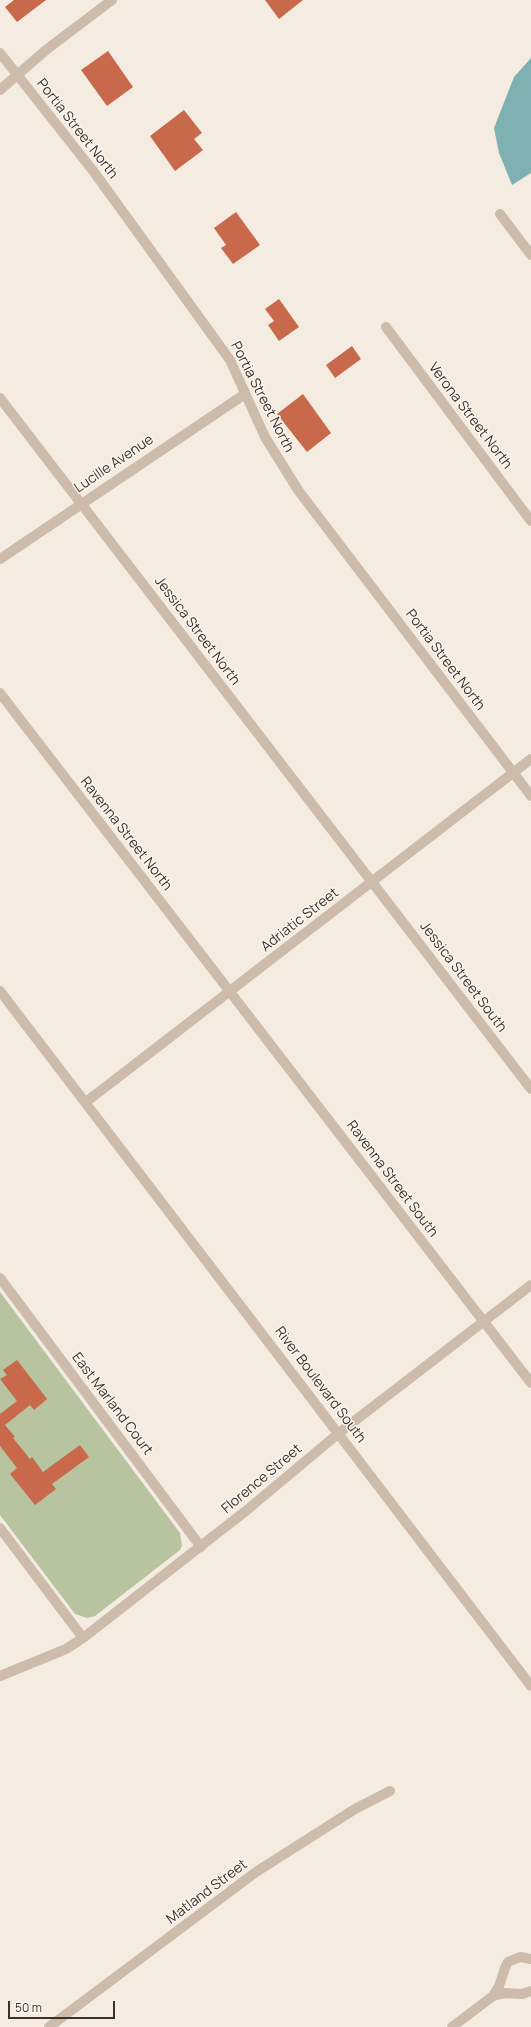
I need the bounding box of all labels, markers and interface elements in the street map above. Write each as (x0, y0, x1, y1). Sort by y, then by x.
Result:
street label: Portia Street North (33, 76, 121, 182)
street label: Portia Street North (227, 339, 297, 455)
street label: Verona Street North (425, 360, 515, 472)
street label: Lucille Avenue (71, 431, 157, 497)
street label: Jessica Street North (151, 573, 243, 689)
street label: Portia Street North (402, 606, 488, 714)
street label: Ravenna Street North (77, 774, 175, 894)
street label: Adriatic Street (258, 885, 342, 955)
street label: Jessica Street South (416, 918, 510, 1036)
street label: Ravenna Street South (343, 1117, 441, 1241)
street label: River Boulevard South (271, 1324, 369, 1446)
street label: East Marland Court (68, 1350, 156, 1458)
street label: Florence Street (219, 1441, 305, 1517)
street label: Matland Street (163, 1856, 251, 1928)
scale bar (10, 1993, 117, 2019)
text: 50 m (15, 1999, 42, 2016)

